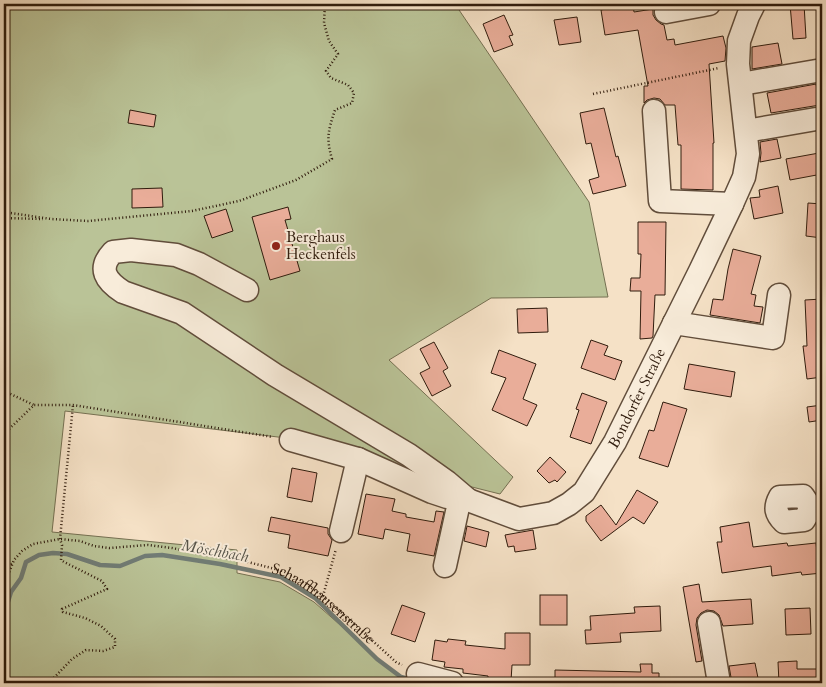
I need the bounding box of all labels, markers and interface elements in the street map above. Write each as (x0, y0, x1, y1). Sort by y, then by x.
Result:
place label: Berghaus Heckenfels (286, 227, 356, 264)
marker: Berghaus Heckenfels (270, 240, 282, 252)
street label: Bondorfer Straße (603, 345, 670, 452)
water label: Möschbach (180, 534, 251, 568)
street label: Schaaffhausenstraße (270, 559, 380, 649)

